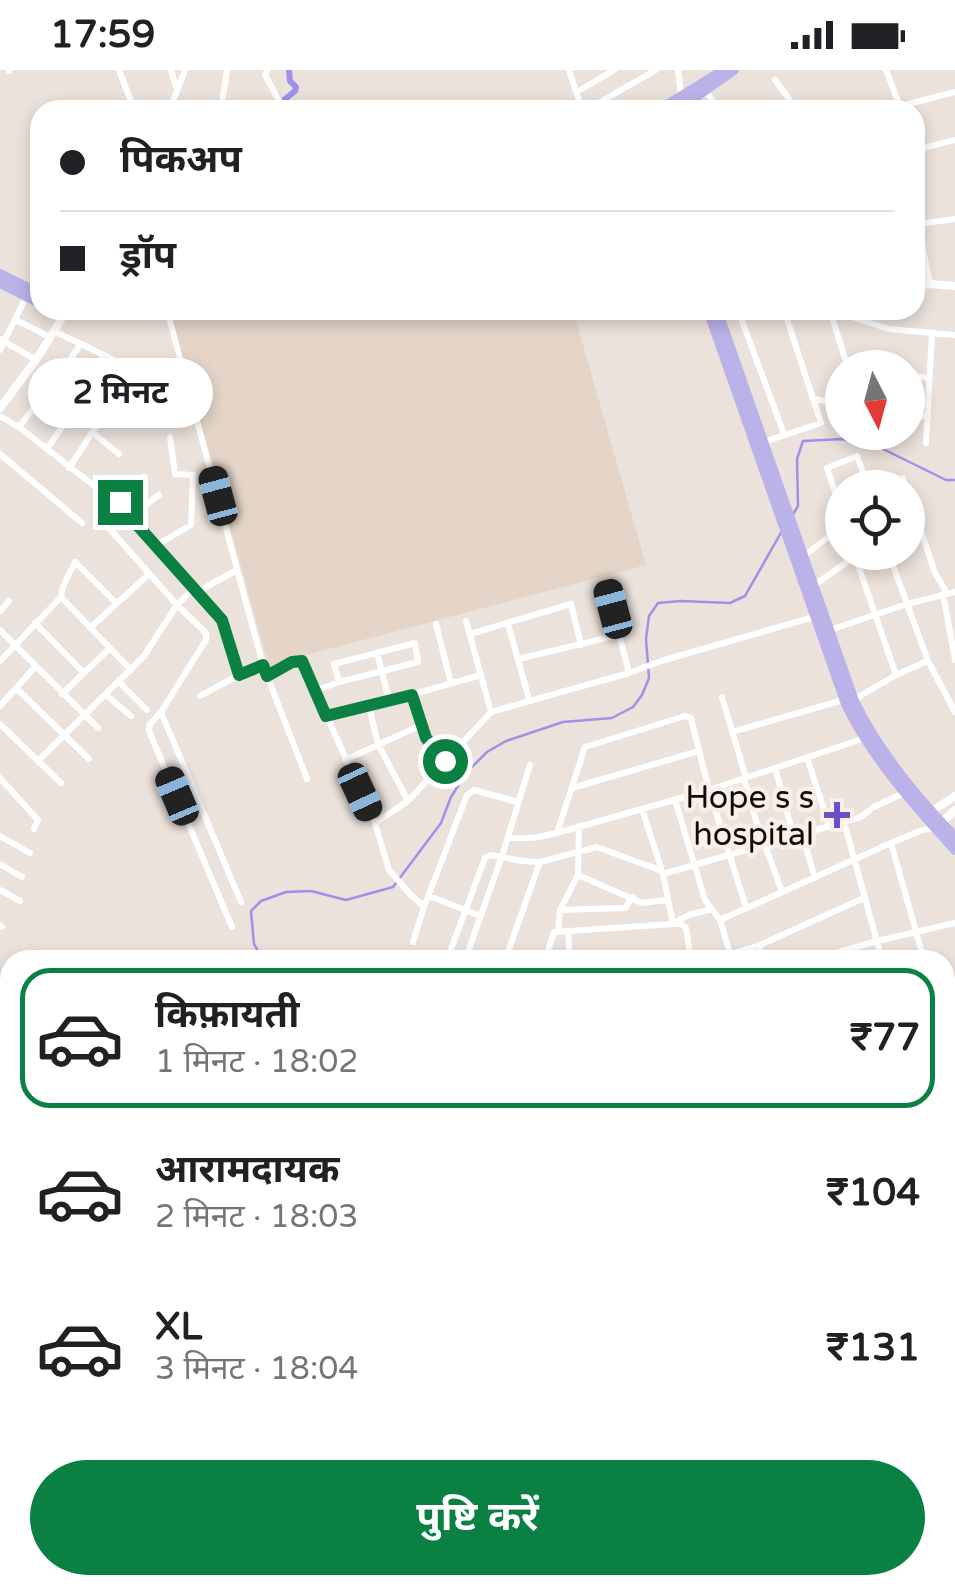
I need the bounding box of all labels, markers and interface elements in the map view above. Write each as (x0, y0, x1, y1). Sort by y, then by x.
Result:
text: 17:59 (50, 12, 155, 58)
text: पिकअप (120, 137, 242, 183)
text: ड्रॉप (120, 233, 176, 279)
north arrow (825, 350, 925, 450)
map controls (825, 350, 925, 570)
callout: 2 मिनट (28, 357, 212, 427)
text: 2 मिनट (73, 374, 168, 412)
car (196, 463, 240, 529)
button: locate (825, 470, 925, 570)
route end (98, 480, 143, 525)
car (591, 576, 635, 642)
route start (423, 739, 468, 784)
car (334, 758, 386, 826)
car (151, 763, 203, 829)
place label: Hope s s hospital (685, 779, 814, 854)
marker: Hope s s hospital (824, 802, 850, 828)
text: किफ़ायती (155, 992, 299, 1038)
icon: car (35, 993, 125, 1083)
text: ₹77 (850, 1015, 920, 1061)
text: 1 मिनट · 18:02 (155, 1043, 358, 1081)
text: आरामदायक (155, 1147, 339, 1193)
icon: car (35, 1148, 125, 1238)
text: ₹104 (826, 1170, 920, 1216)
text: 2 मिनट · 18:03 (155, 1198, 358, 1236)
icon: car (35, 1303, 125, 1393)
text: XL (155, 1304, 202, 1350)
text: ₹131 (826, 1325, 920, 1371)
text: 3 मिनट · 18:04 (155, 1350, 358, 1388)
button: पुष्टि करें (30, 1460, 925, 1575)

